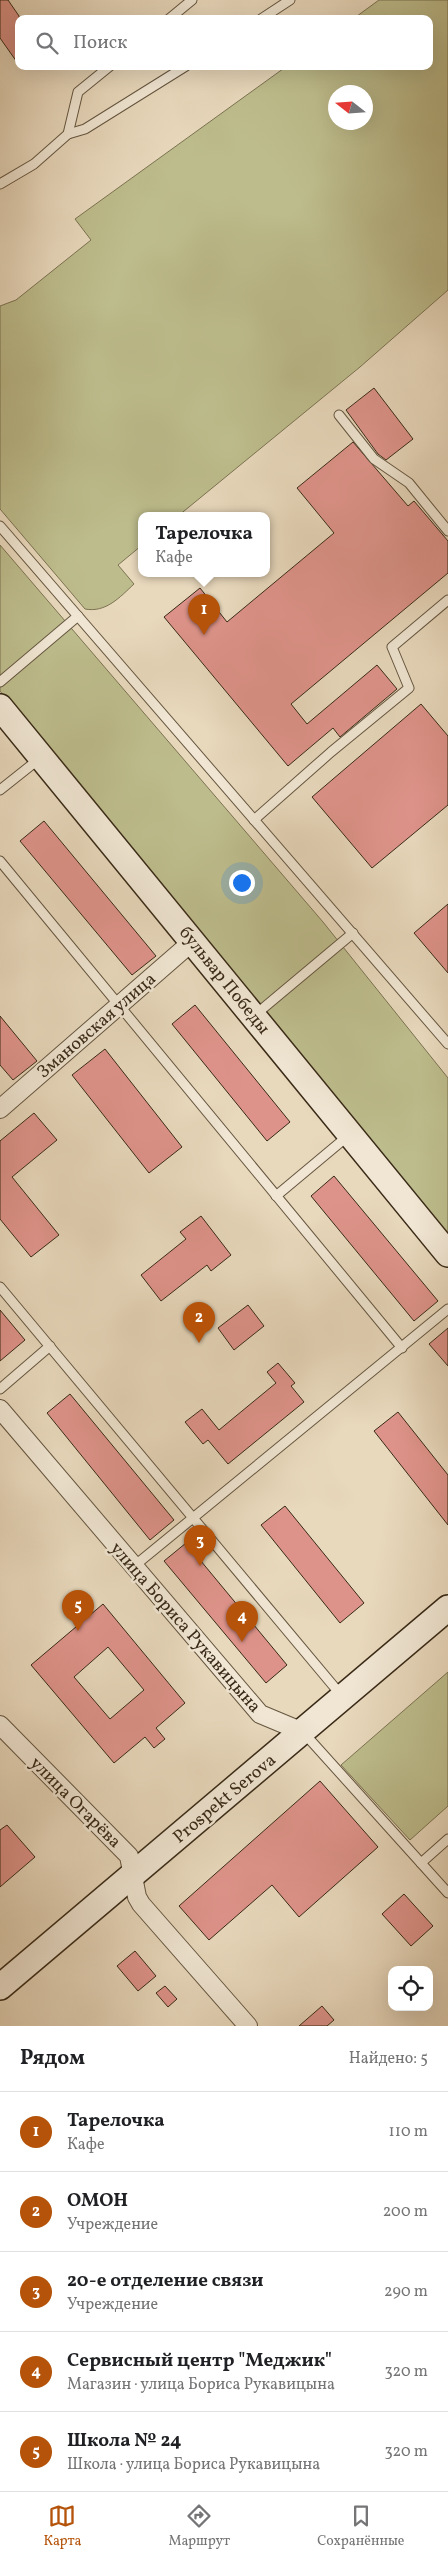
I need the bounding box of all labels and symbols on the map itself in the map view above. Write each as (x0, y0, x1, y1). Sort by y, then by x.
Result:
north arrow (328, 85, 373, 130)
pin: 1 (188, 594, 220, 635)
your location (229, 870, 255, 896)
street label: бульвар Победы (172, 922, 275, 1040)
street label: Змановская улица (32, 967, 162, 1085)
pin: 2 (183, 1302, 215, 1343)
pin: 3 (184, 1525, 216, 1566)
street label: улица Бориса Рукавицына (104, 1537, 266, 1719)
pin: 5 (62, 1590, 94, 1631)
pin: 4 (226, 1601, 258, 1642)
street label: Prospekt Serova (168, 1749, 282, 1850)
street label: улица Огарёва (24, 1752, 126, 1854)

